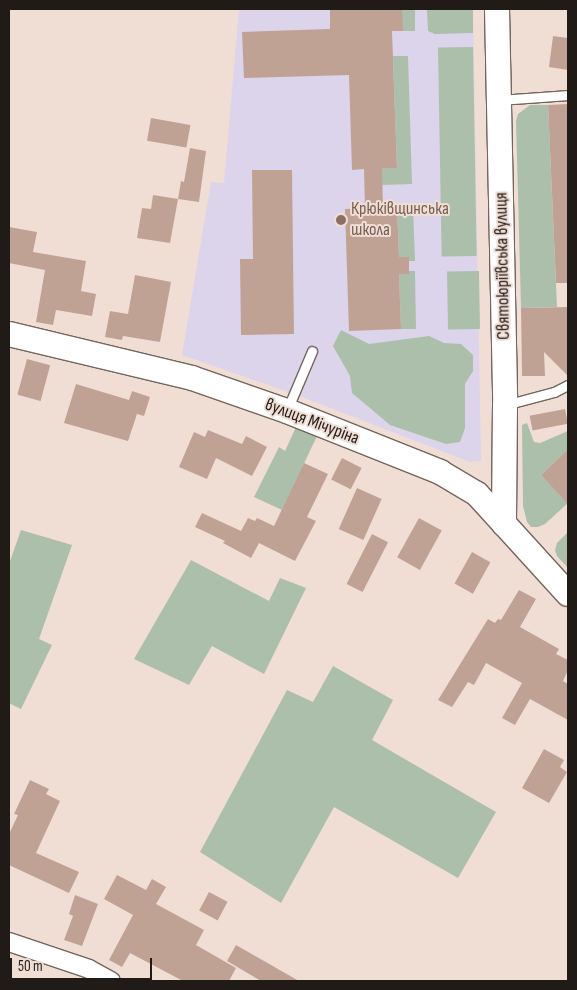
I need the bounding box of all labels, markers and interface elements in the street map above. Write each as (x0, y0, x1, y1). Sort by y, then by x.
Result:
street label: Святоюріївська вулиця (491, 192, 515, 340)
place label: Крюківщинська школа (351, 199, 449, 242)
marker: Крюківщинська школа (335, 214, 347, 226)
street label: вулиця Мічуріна (262, 394, 362, 450)
scale bar (12, 948, 155, 980)
text: 50 m (18, 957, 43, 976)

